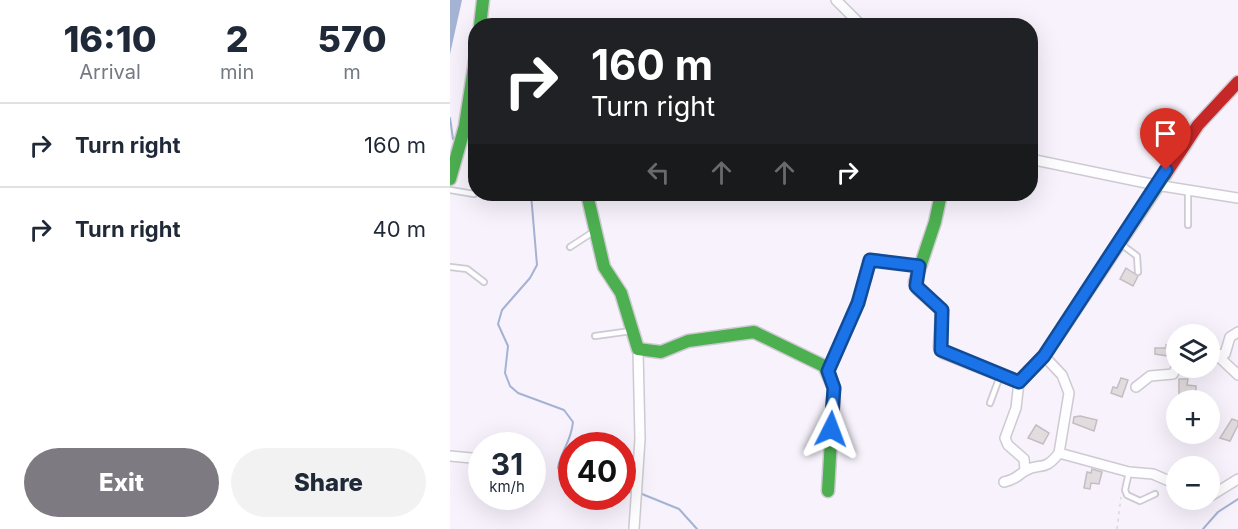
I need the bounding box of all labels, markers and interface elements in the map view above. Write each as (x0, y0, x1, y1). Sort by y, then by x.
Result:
text: 16:10 (63, 17, 157, 61)
text: 2 (226, 17, 249, 61)
text: 570 (318, 17, 387, 61)
text: 160 m (591, 39, 713, 90)
icon: right (492, 42, 570, 120)
text: Arrival (79, 60, 141, 84)
text: min (220, 60, 254, 84)
text: m (343, 60, 361, 84)
text: Turn right (591, 90, 715, 123)
pin (1140, 108, 1191, 170)
icon: arrive (1149, 117, 1182, 150)
icon: right (24, 129, 57, 162)
text: Turn right (75, 132, 181, 158)
text: 160 m (364, 132, 426, 158)
icon: left (642, 156, 675, 189)
icon: ahead (705, 156, 738, 189)
icon: ahead (768, 156, 801, 189)
icon: right (831, 156, 864, 189)
icon: right (24, 213, 57, 246)
text: Turn right (75, 216, 181, 242)
text: 40 m (372, 216, 426, 242)
map controls (1166, 324, 1220, 510)
button: layers (1166, 324, 1220, 378)
button: + (1166, 390, 1220, 444)
position arrow (799, 397, 863, 461)
speed limit sign: 40 (558, 432, 636, 510)
text: 31 (491, 446, 523, 482)
button: Exit (24, 448, 219, 517)
button: Share (231, 448, 426, 517)
button: − (1166, 456, 1220, 510)
text: km/h (489, 477, 525, 496)

